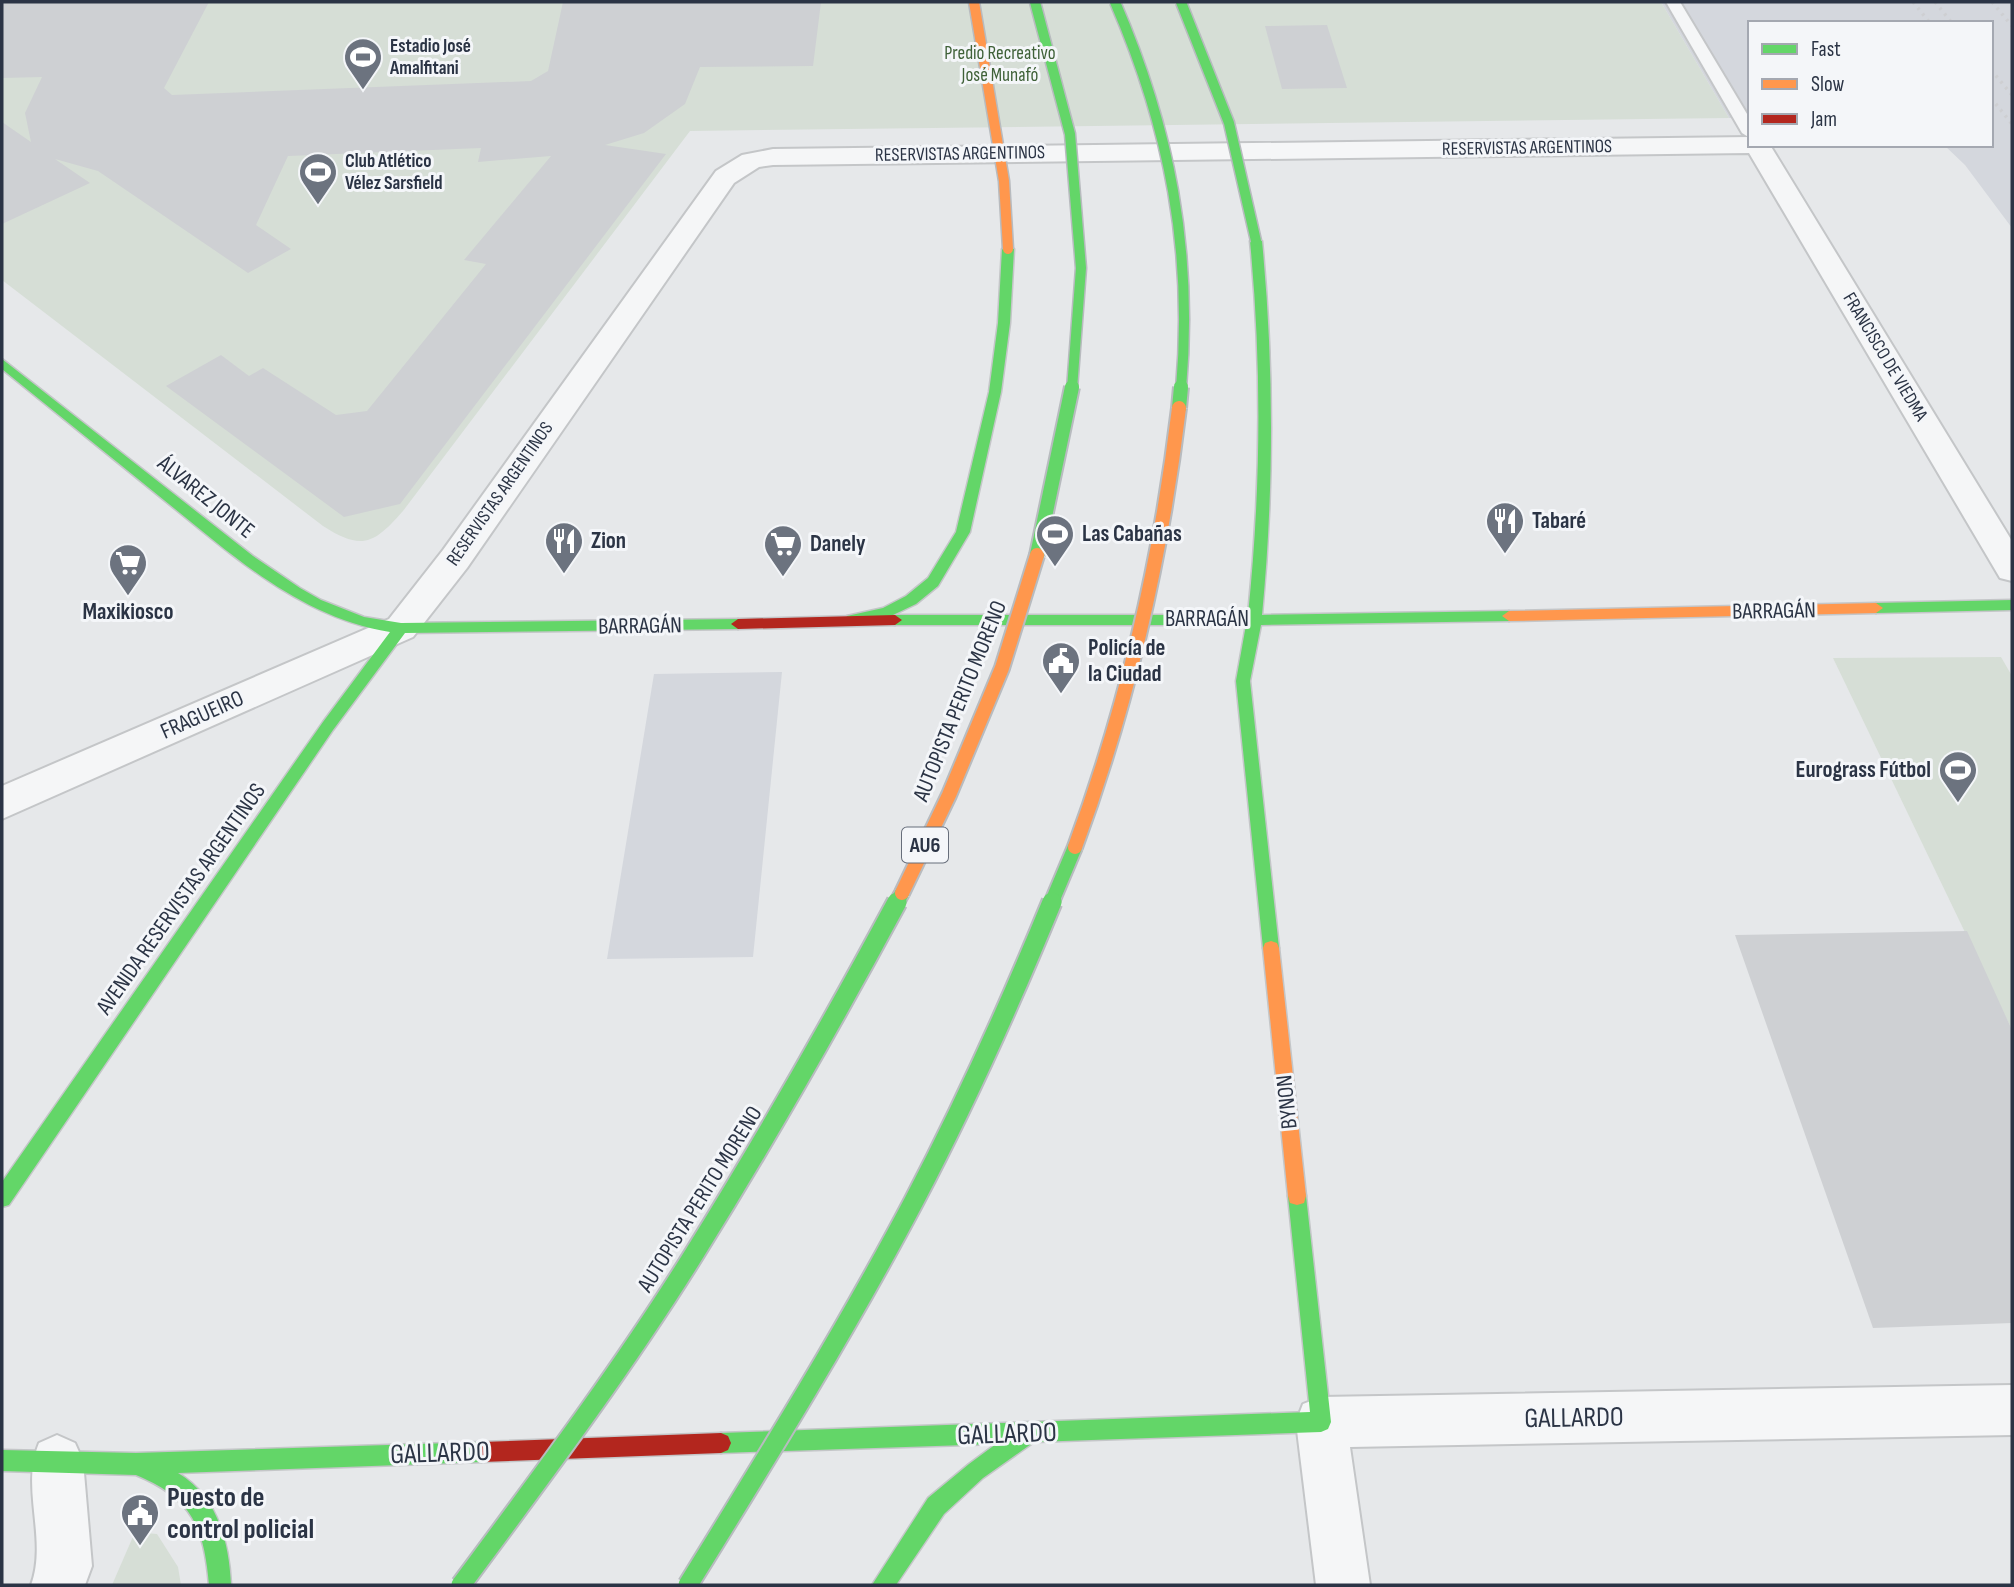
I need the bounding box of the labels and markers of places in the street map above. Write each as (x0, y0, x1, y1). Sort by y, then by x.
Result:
place label: Estadio José Amalfitani (389, 35, 471, 80)
sports icon: Estadio José Amalfitani (342, 36, 384, 91)
place label: Club Atlético Vélez Sarsfield (345, 150, 442, 195)
sports icon: Club Atlético Vélez Sarsfield (297, 151, 339, 206)
restaurant icon: Tabaré (1484, 500, 1526, 555)
place label: Tabaré (1532, 507, 1586, 535)
sports icon: Las Cabañas (1034, 513, 1076, 568)
restaurant icon: Zion (543, 520, 585, 575)
place label: Las Cabañas (1082, 520, 1182, 548)
supermarket icon: Danely (762, 523, 804, 578)
place label: Zion (591, 527, 626, 555)
place label: Danely (810, 530, 866, 558)
supermarket icon: Maxikiosco (107, 542, 149, 597)
place label: Maxikiosco (82, 598, 174, 626)
place label: Policía de la Ciudad (1088, 634, 1165, 688)
public building icon: Policía de la Ciudad (1040, 640, 1082, 695)
sports icon: Eurograss Fútbol (1937, 749, 1979, 804)
place label: Eurograss Fútbol (1796, 756, 1931, 784)
place label: Puesto de control policial (167, 1481, 314, 1546)
public building icon: Puesto de control policial (119, 1492, 161, 1547)

